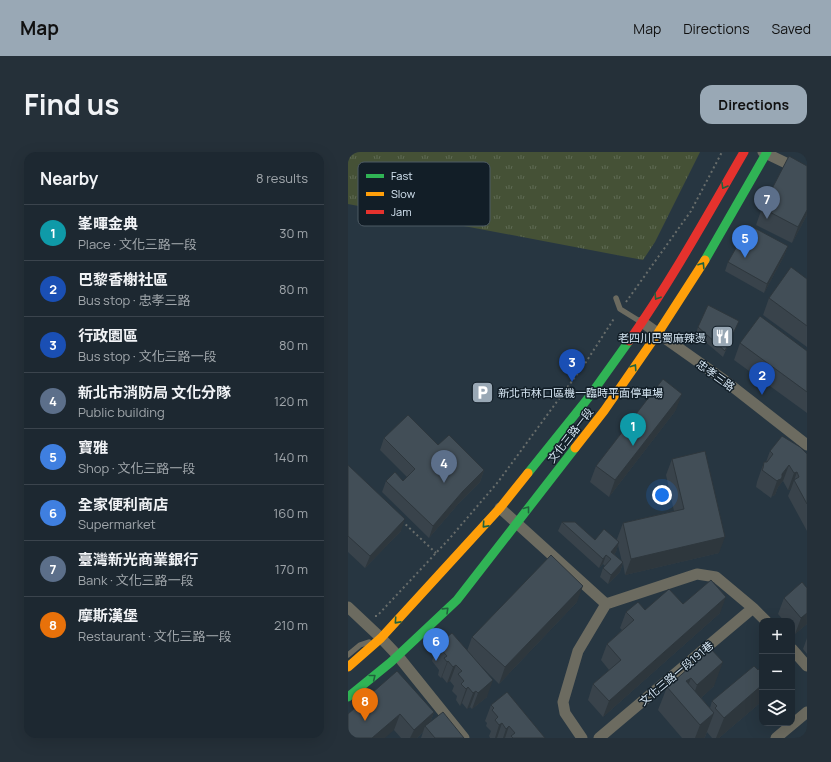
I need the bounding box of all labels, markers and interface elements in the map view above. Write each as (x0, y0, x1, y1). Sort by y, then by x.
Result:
text: Map (20, 15, 59, 41)
text: Map (633, 19, 661, 38)
text: Directions (683, 19, 750, 38)
text: Saved (772, 19, 811, 38)
text: Find us (24, 85, 119, 123)
button: Directions (700, 85, 807, 124)
legend (358, 162, 490, 226)
text: Nearby (40, 167, 98, 190)
text: Fast (391, 168, 413, 183)
text: 8 results (256, 169, 308, 187)
one-way arrow (722, 182, 729, 189)
text: Slow (391, 186, 416, 201)
pin: 7 (754, 186, 780, 219)
text: Jam (391, 204, 412, 219)
text: 峯暉金典 (78, 213, 138, 234)
text: 1 (50, 224, 56, 242)
text: 30 m (279, 224, 308, 242)
pin: 5 (732, 225, 758, 258)
text: Place · 文化三路一段 (78, 235, 197, 253)
one-way arrow (697, 262, 705, 269)
text: 巴黎香榭社區 (78, 269, 168, 290)
text: 2 (49, 280, 57, 298)
text: 80 m (279, 280, 308, 298)
text: Bus stop · 忠孝三路 (78, 291, 190, 309)
one-way arrow (654, 293, 662, 300)
restaurant icon: 老四川巴蜀麻辣燙 (709, 324, 735, 350)
text: 行政園區 (78, 325, 138, 346)
place label: 老四川巴蜀麻辣燙 (618, 330, 706, 345)
text: 3 (49, 336, 57, 354)
text: 80 m (279, 336, 308, 354)
text: Bus stop · 文化三路一段 (78, 347, 216, 365)
pin: 3 (559, 349, 585, 382)
street label: 忠孝三路 (694, 356, 738, 394)
pin: 2 (749, 362, 775, 395)
one-way arrow (629, 365, 636, 372)
parking icon: 新北市林口區機一臨時平面停車場 (469, 379, 495, 405)
text: 新北市消防局 文化分隊 (78, 382, 231, 403)
place label: 新北市林口區機一臨時平面停車場 (498, 385, 663, 400)
text: 4 (49, 392, 57, 410)
text: 120 m (274, 392, 308, 410)
text: Public building (78, 403, 165, 421)
street label: 文化三路一段 (544, 404, 596, 466)
pin: 1 (620, 413, 646, 446)
text: 寶雅 (78, 437, 108, 458)
text: 5 (49, 448, 57, 466)
text: 140 m (274, 448, 308, 466)
pin: 4 (431, 450, 457, 483)
text: Shop · 文化三路一段 (78, 459, 195, 477)
your location (652, 485, 672, 505)
text: 全家便利商店 (78, 494, 168, 515)
text: 6 (49, 504, 57, 522)
text: 160 m (273, 504, 308, 522)
one-way arrow (523, 506, 530, 513)
text: Supermarket (78, 515, 156, 533)
one-way arrow (482, 520, 489, 528)
text: 臺灣新光商業銀行 (78, 549, 198, 570)
text: 7 (50, 560, 56, 578)
text: 170 m (275, 560, 308, 578)
text: Bank · 文化三路一段 (78, 571, 194, 589)
text: 摩斯漢堡 (78, 605, 138, 626)
one-way arrow (441, 607, 449, 615)
text: 8 (49, 616, 57, 634)
text: 210 m (274, 616, 308, 634)
one-way arrow (394, 616, 402, 624)
map controls (759, 618, 795, 726)
button: + (759, 618, 795, 654)
text: Restaurant · 文化三路一段 (78, 627, 232, 645)
pin: 6 (423, 628, 449, 661)
street label: 文化三路一段191巷 (636, 638, 716, 708)
button: − (759, 654, 795, 690)
one-way arrow (369, 675, 376, 682)
pin: 8 (352, 688, 378, 721)
button: layers (759, 690, 795, 726)

